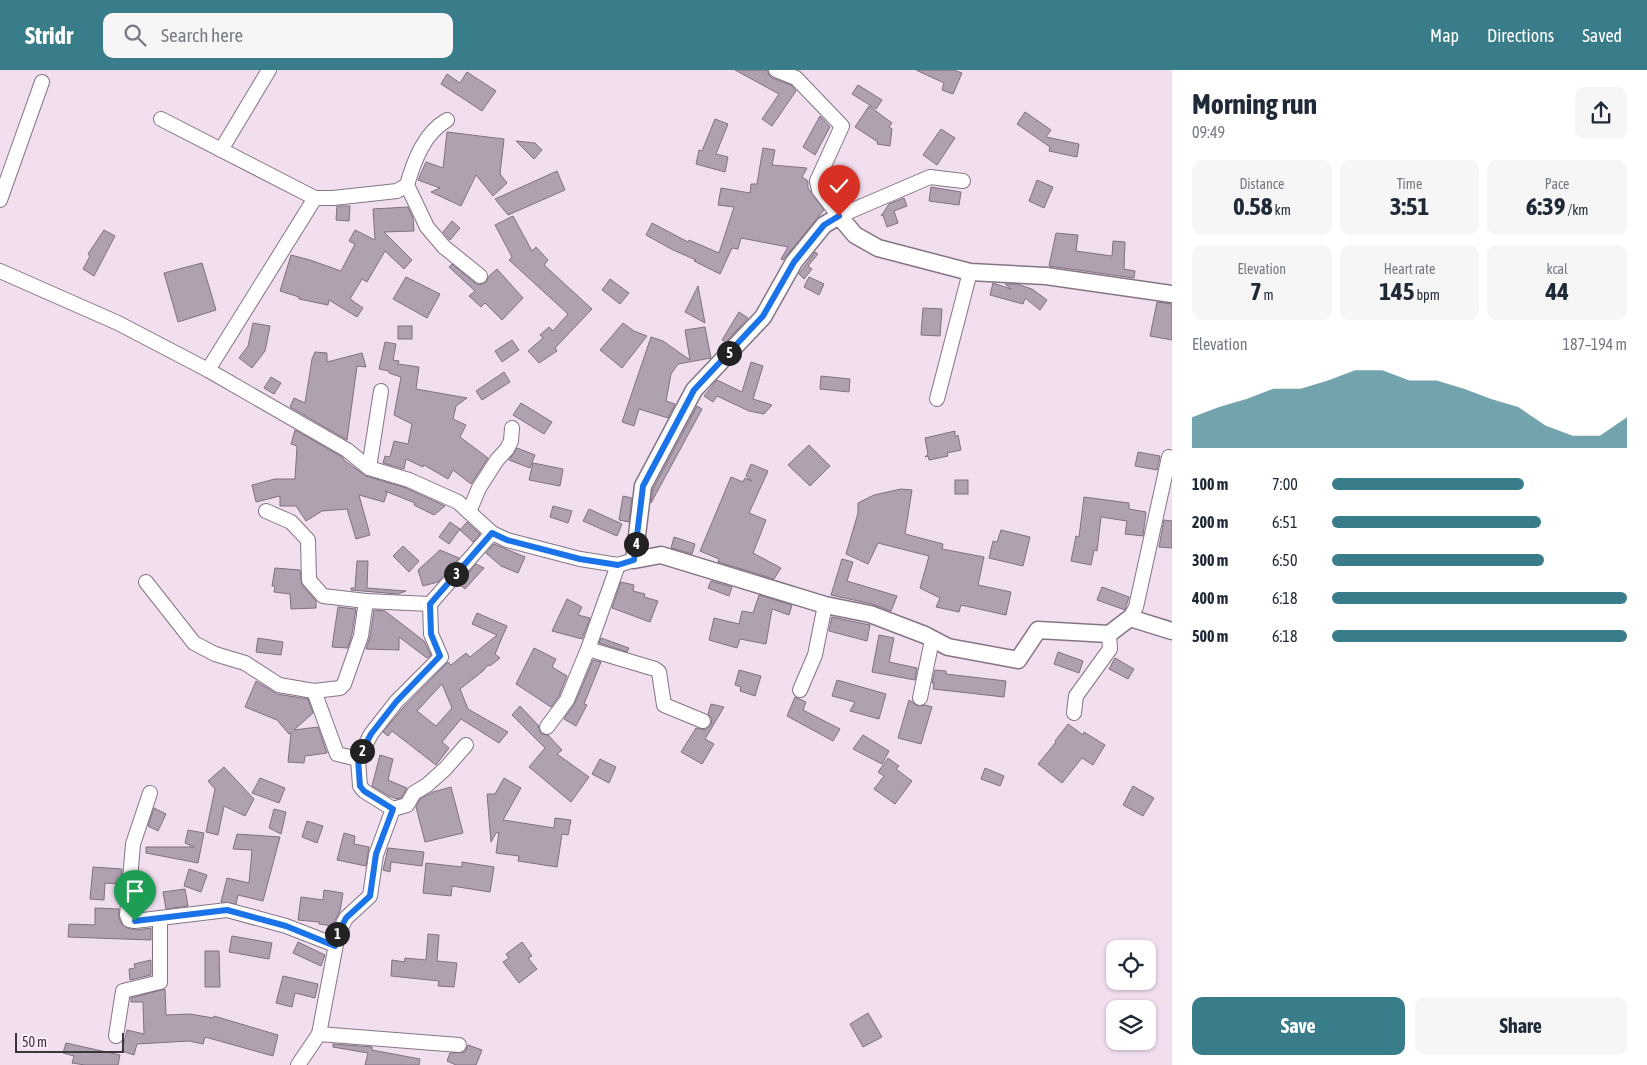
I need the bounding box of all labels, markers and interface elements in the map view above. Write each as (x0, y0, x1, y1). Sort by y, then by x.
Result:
search box (103, 13, 453, 58)
icon: search (121, 21, 149, 49)
text: Stridr (25, 22, 73, 49)
text: Search here (161, 24, 243, 46)
text: Map (1430, 25, 1459, 46)
text: Directions (1487, 25, 1554, 46)
text: Saved (1582, 25, 1622, 46)
button: share (1575, 87, 1627, 139)
text: Morning run (1192, 88, 1317, 120)
text: 09:49 (1192, 123, 1225, 141)
pin (818, 165, 860, 216)
icon: check (825, 172, 853, 200)
text: Distance (1239, 176, 1284, 192)
text: Time (1397, 176, 1422, 192)
text: Pace (1545, 176, 1569, 192)
text: 0.58 (1233, 192, 1273, 220)
text: 3:51 (1390, 192, 1429, 220)
text: 6:39 (1526, 192, 1566, 220)
text: km (1273, 202, 1291, 218)
text: /km (1566, 202, 1588, 218)
text: Elevation (1238, 261, 1286, 277)
text: Heart rate (1384, 261, 1435, 277)
text: kcal (1547, 261, 1568, 277)
text: 7 (1250, 277, 1262, 305)
text: 145 (1379, 277, 1414, 305)
text: 44 (1545, 277, 1569, 305)
text: m (1262, 287, 1274, 303)
text: bpm (1414, 287, 1440, 303)
text: Elevation (1192, 335, 1247, 353)
text: 187–194 m (1563, 335, 1627, 353)
pin: 5 (716, 340, 742, 366)
text: 5 (726, 345, 733, 361)
text: 100 m (1192, 475, 1228, 493)
text: 7:00 (1272, 475, 1298, 493)
text: 200 m (1192, 513, 1228, 531)
text: 6:51 (1272, 513, 1297, 531)
pin: 4 (624, 532, 648, 556)
text: 4 (633, 536, 640, 552)
text: 300 m (1192, 551, 1228, 569)
text: 6:50 (1272, 551, 1297, 569)
pin: 3 (444, 562, 468, 586)
text: 3 (453, 566, 460, 582)
text: 400 m (1192, 589, 1228, 607)
text: 6:18 (1272, 589, 1297, 607)
text: 500 m (1192, 627, 1228, 645)
text: 6:18 (1272, 627, 1297, 645)
pin: 2 (350, 738, 374, 764)
text: 2 (359, 743, 366, 759)
pin (114, 870, 156, 921)
icon: arrive (121, 877, 149, 905)
pin: 1 (324, 922, 350, 946)
text: 1 (334, 926, 341, 942)
map controls (1106, 940, 1156, 1050)
button: locate (1106, 940, 1156, 990)
button: Save (1192, 997, 1405, 1055)
button: Share (1415, 997, 1627, 1055)
button: layers (1106, 1000, 1156, 1050)
scale bar (15, 1030, 124, 1053)
text: 50 m (22, 1034, 47, 1050)

